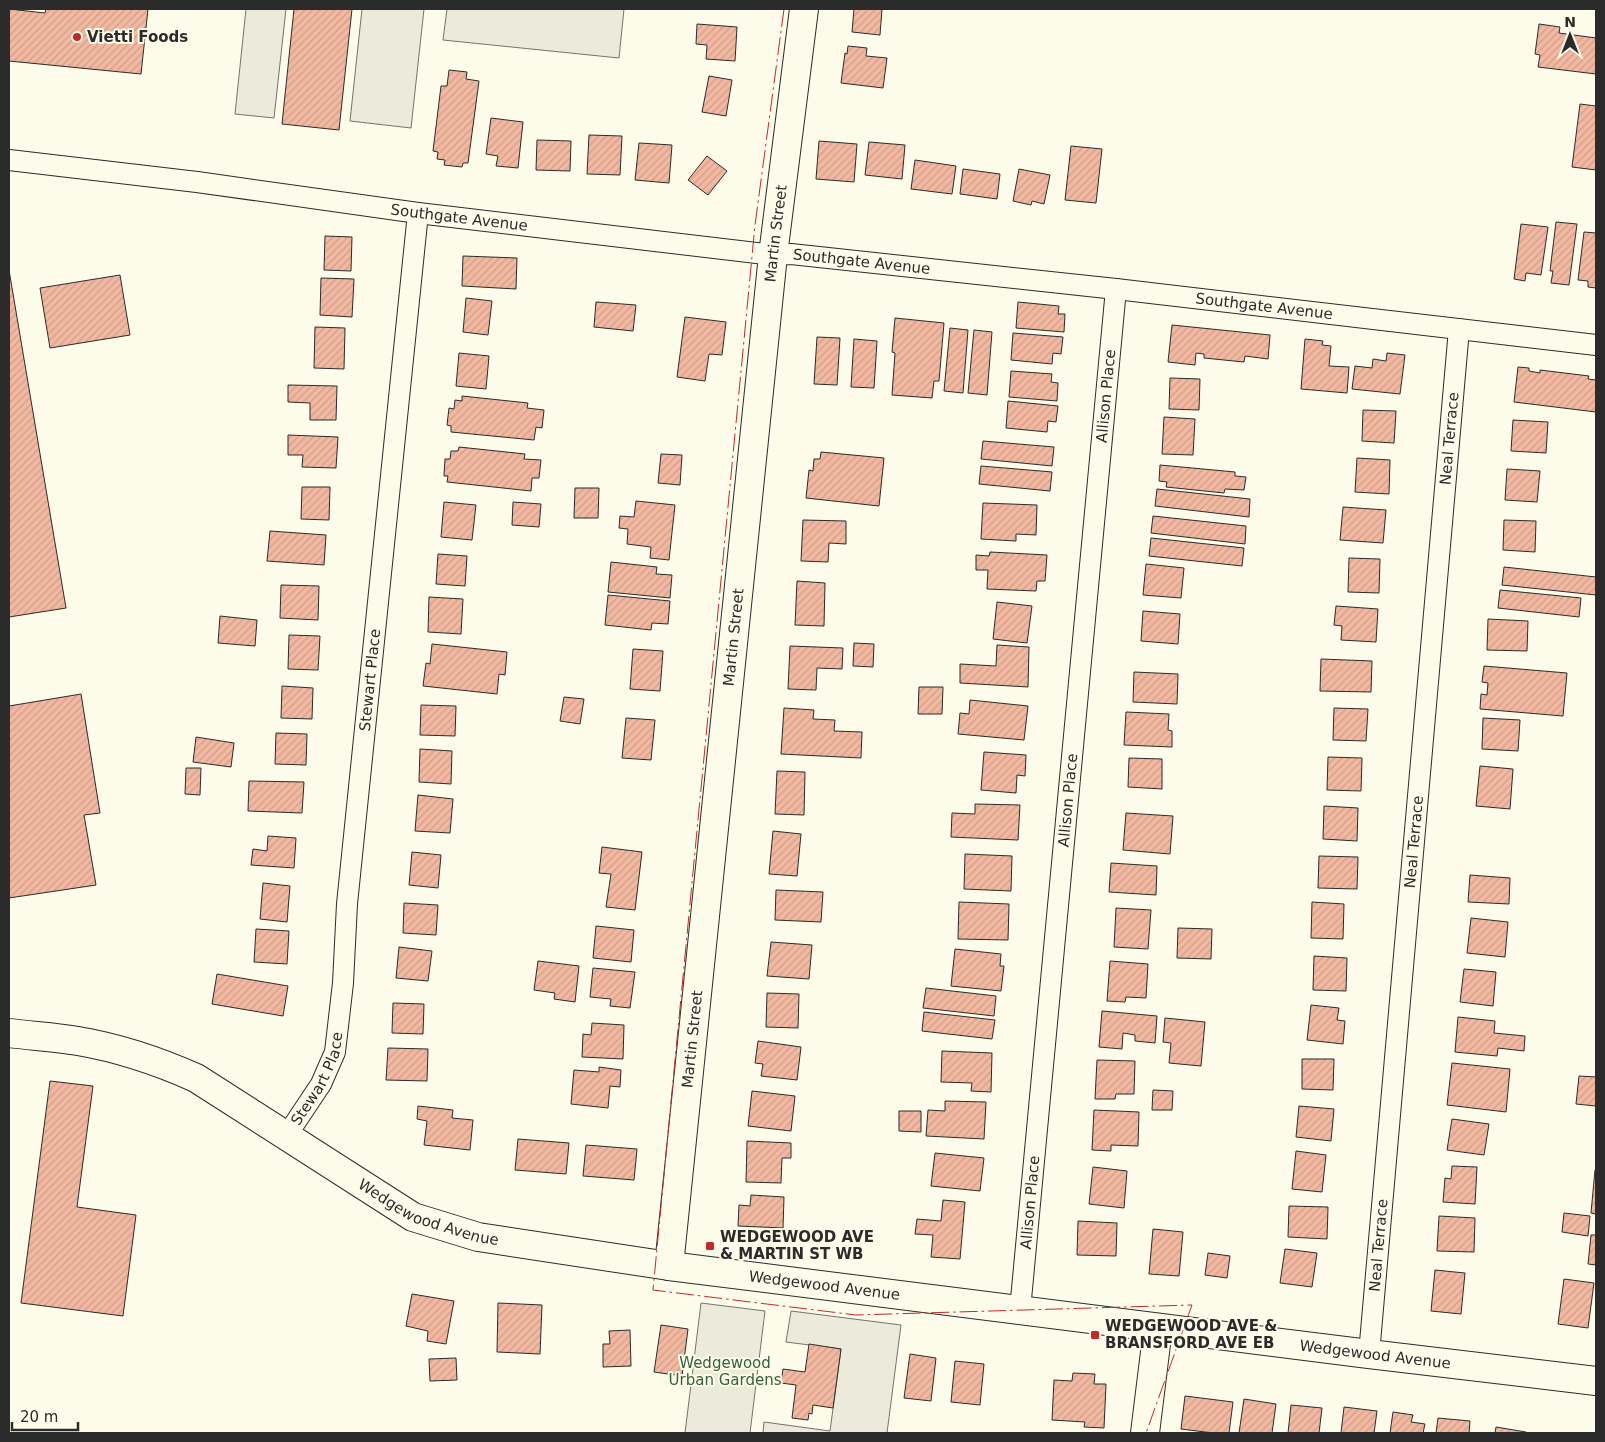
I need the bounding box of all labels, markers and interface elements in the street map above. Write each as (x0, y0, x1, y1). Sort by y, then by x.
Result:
north arrow (1545, 10, 1595, 60)
text: N (1564, 14, 1576, 30)
place label: Vietti Foods (87, 28, 188, 46)
marker: Vietti Foods (71, 31, 83, 43)
street label: Martin Street (761, 184, 791, 283)
street label: Southgate Avenue (390, 200, 529, 235)
street label: Southgate Avenue (792, 245, 931, 278)
street label: Southgate Avenue (1195, 289, 1334, 323)
street label: Allison Place (1093, 348, 1119, 444)
street label: Neal Terrace (1436, 391, 1462, 486)
street label: Martin Street (720, 587, 748, 687)
street label: Stewart Place (356, 628, 384, 732)
street label: Allison Place (1055, 753, 1081, 848)
street label: Neal Terrace (1401, 795, 1427, 889)
street label: Martin Street (678, 989, 706, 1089)
street label: Stewart Place (287, 1031, 346, 1129)
street label: Allison Place (1017, 1155, 1043, 1250)
street label: Wedgewood Avenue (355, 1175, 500, 1249)
street label: Neal Terrace (1365, 1198, 1392, 1293)
place label: WEDGEWOOD AVE & MARTIN ST WB (720, 1228, 874, 1263)
marker: WEDGEWOOD AVE & MARTIN ST WB (704, 1240, 716, 1252)
street label: Wedgewood Avenue (748, 1267, 901, 1304)
place label: WEDGEWOOD AVE & BRANSFORD AVE EB (1105, 1317, 1277, 1352)
marker: WEDGEWOOD AVE & BRANSFORD AVE EB (1089, 1329, 1101, 1341)
street label: Wedgewood Avenue (1298, 1336, 1452, 1373)
park label: Wedgewood Urban Gardens (669, 1354, 782, 1389)
scale bar (12, 1400, 79, 1432)
text: 20 m (20, 1408, 58, 1426)

